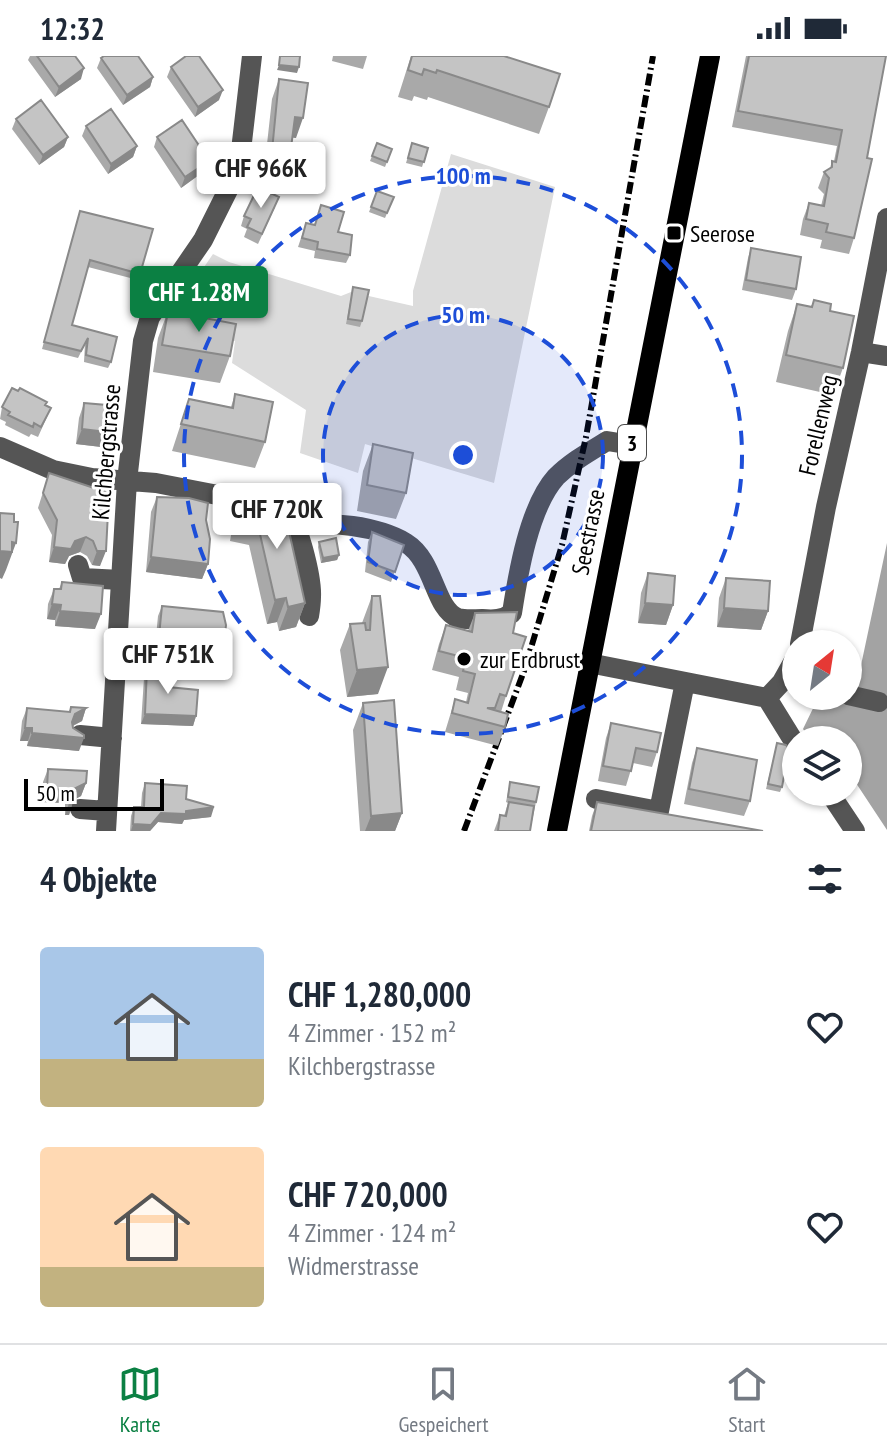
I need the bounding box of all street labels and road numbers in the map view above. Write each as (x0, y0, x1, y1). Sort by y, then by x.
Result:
street label: Forellenweg (791, 372, 845, 478)
street label: Kilchbergstrasse (85, 383, 127, 521)
road number: 3 (618, 425, 646, 461)
street label: Seestrasse (564, 486, 612, 578)

